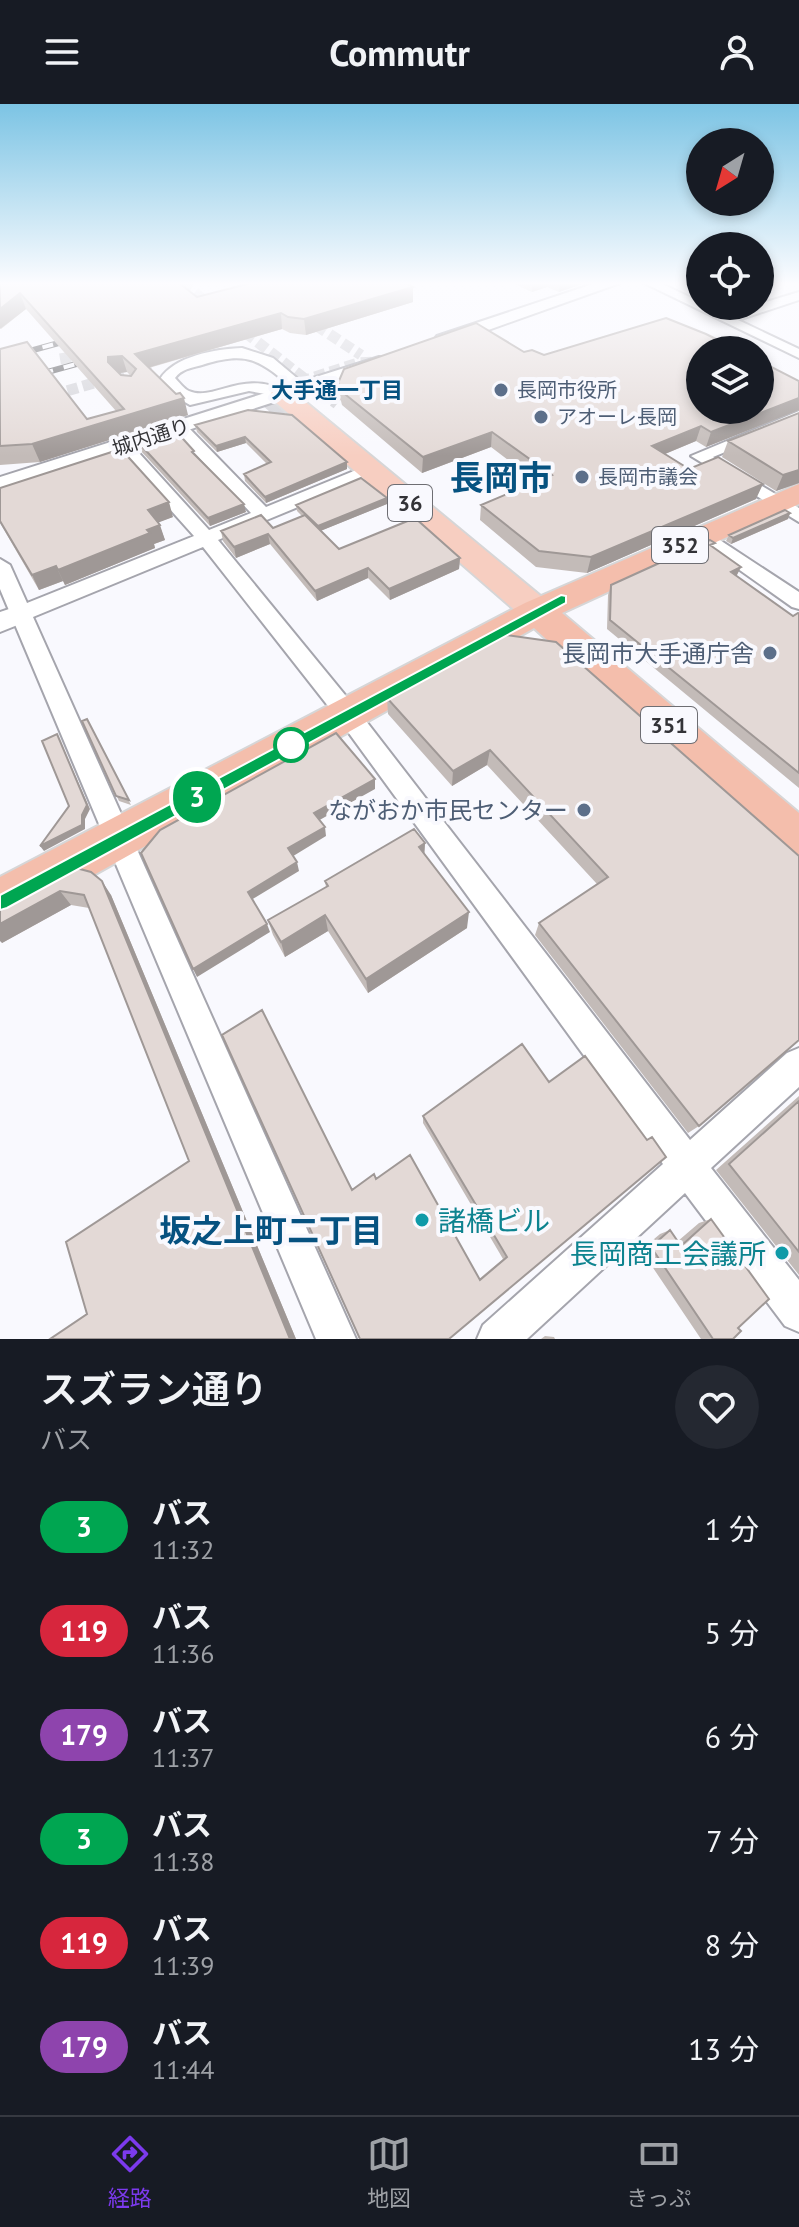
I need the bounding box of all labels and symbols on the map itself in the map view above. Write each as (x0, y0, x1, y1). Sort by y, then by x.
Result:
north arrow (686, 128, 774, 216)
district label: 大手通一丁目 (271, 376, 403, 404)
place label: 長岡市役所 (517, 377, 617, 403)
marker: 長岡市役所 (492, 381, 510, 399)
place label: アオーレ長岡 (557, 404, 677, 430)
marker: アオーレ長岡 (532, 408, 550, 426)
street label: 城内通り (109, 412, 193, 462)
district label: 長岡市 (450, 455, 552, 499)
place label: 長岡市議会 (598, 464, 698, 490)
marker: 長岡市議会 (573, 468, 591, 486)
road number: 36 (388, 485, 432, 521)
road number: 352 (652, 527, 708, 563)
place label: 長岡市大手通庁舎 (562, 638, 754, 669)
marker: 長岡市大手通庁舎 (761, 644, 779, 662)
road number: 351 (641, 707, 697, 743)
unlabelled marker (274, 728, 308, 762)
line badge: 3 (171, 771, 223, 823)
place label: ながおか市民センター (328, 795, 568, 826)
marker: ながおか市民センター (575, 801, 593, 819)
place label: 諸橋ビル (438, 1202, 550, 1239)
district label: 坂之上町二丁目 (159, 1209, 383, 1251)
marker: 諸橋ビル (413, 1211, 431, 1229)
place label: 長岡商工会議所 (570, 1235, 766, 1272)
marker: 長岡商工会議所 (773, 1244, 791, 1262)

